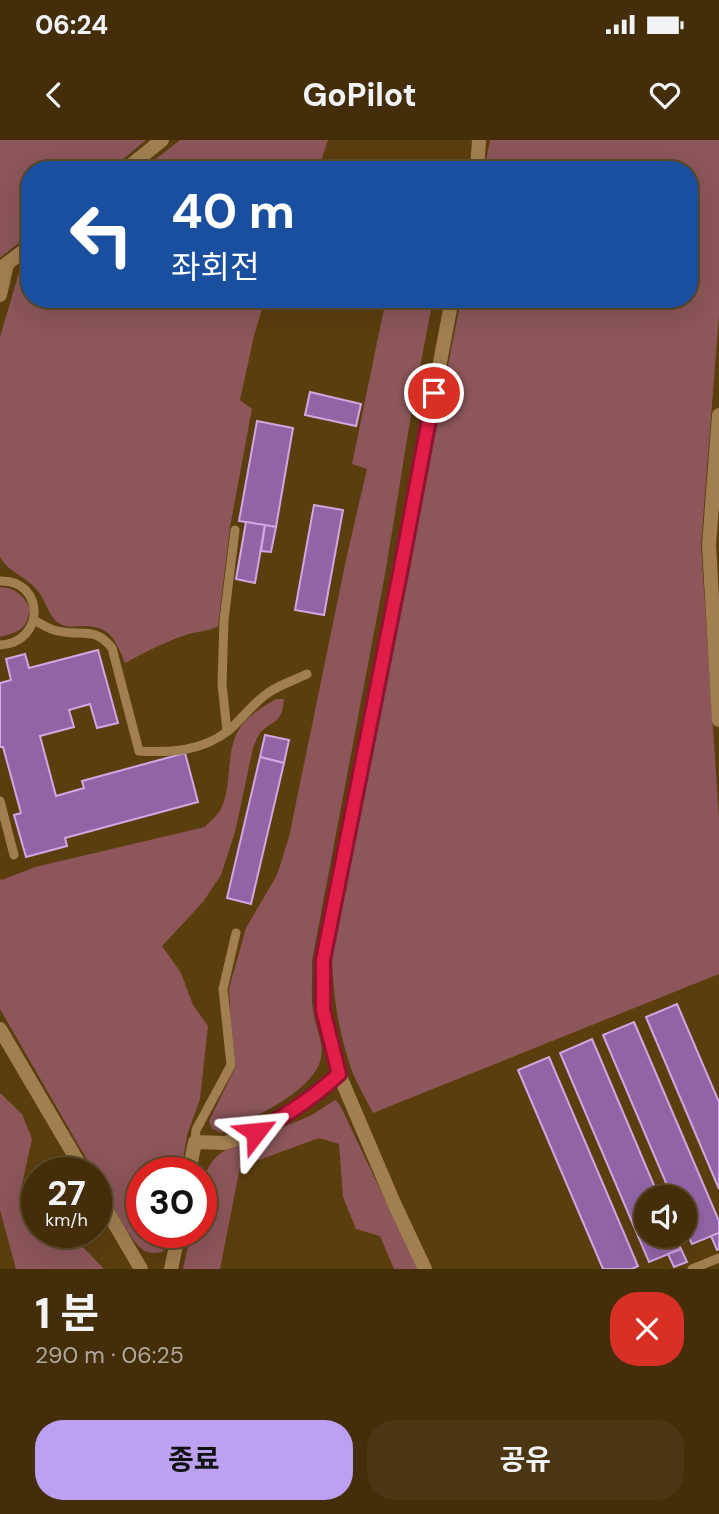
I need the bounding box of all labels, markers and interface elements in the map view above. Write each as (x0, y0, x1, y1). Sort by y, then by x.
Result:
text: 06:24 (35, 8, 108, 42)
text: GoPilot (302, 74, 417, 116)
icon: back (35, 76, 73, 114)
icon: heart (646, 76, 684, 114)
text: 40 m (171, 179, 295, 243)
icon: left (56, 189, 147, 280)
text: 좌회전 (171, 246, 259, 288)
pin (404, 363, 464, 423)
icon: arrive (415, 374, 453, 412)
position arrow (219, 1095, 293, 1169)
speed limit sign: 30 (126, 1157, 217, 1248)
text: 27 (47, 1170, 86, 1216)
map controls (634, 1185, 697, 1248)
button: sound (634, 1185, 697, 1248)
text: km/h (45, 1208, 88, 1232)
text: 1 분 (35, 1286, 99, 1341)
button: close (610, 1292, 684, 1366)
text: 290 m · 06:25 (35, 1340, 184, 1370)
button: 종료 (35, 1420, 353, 1500)
button: 공유 (367, 1420, 684, 1500)

